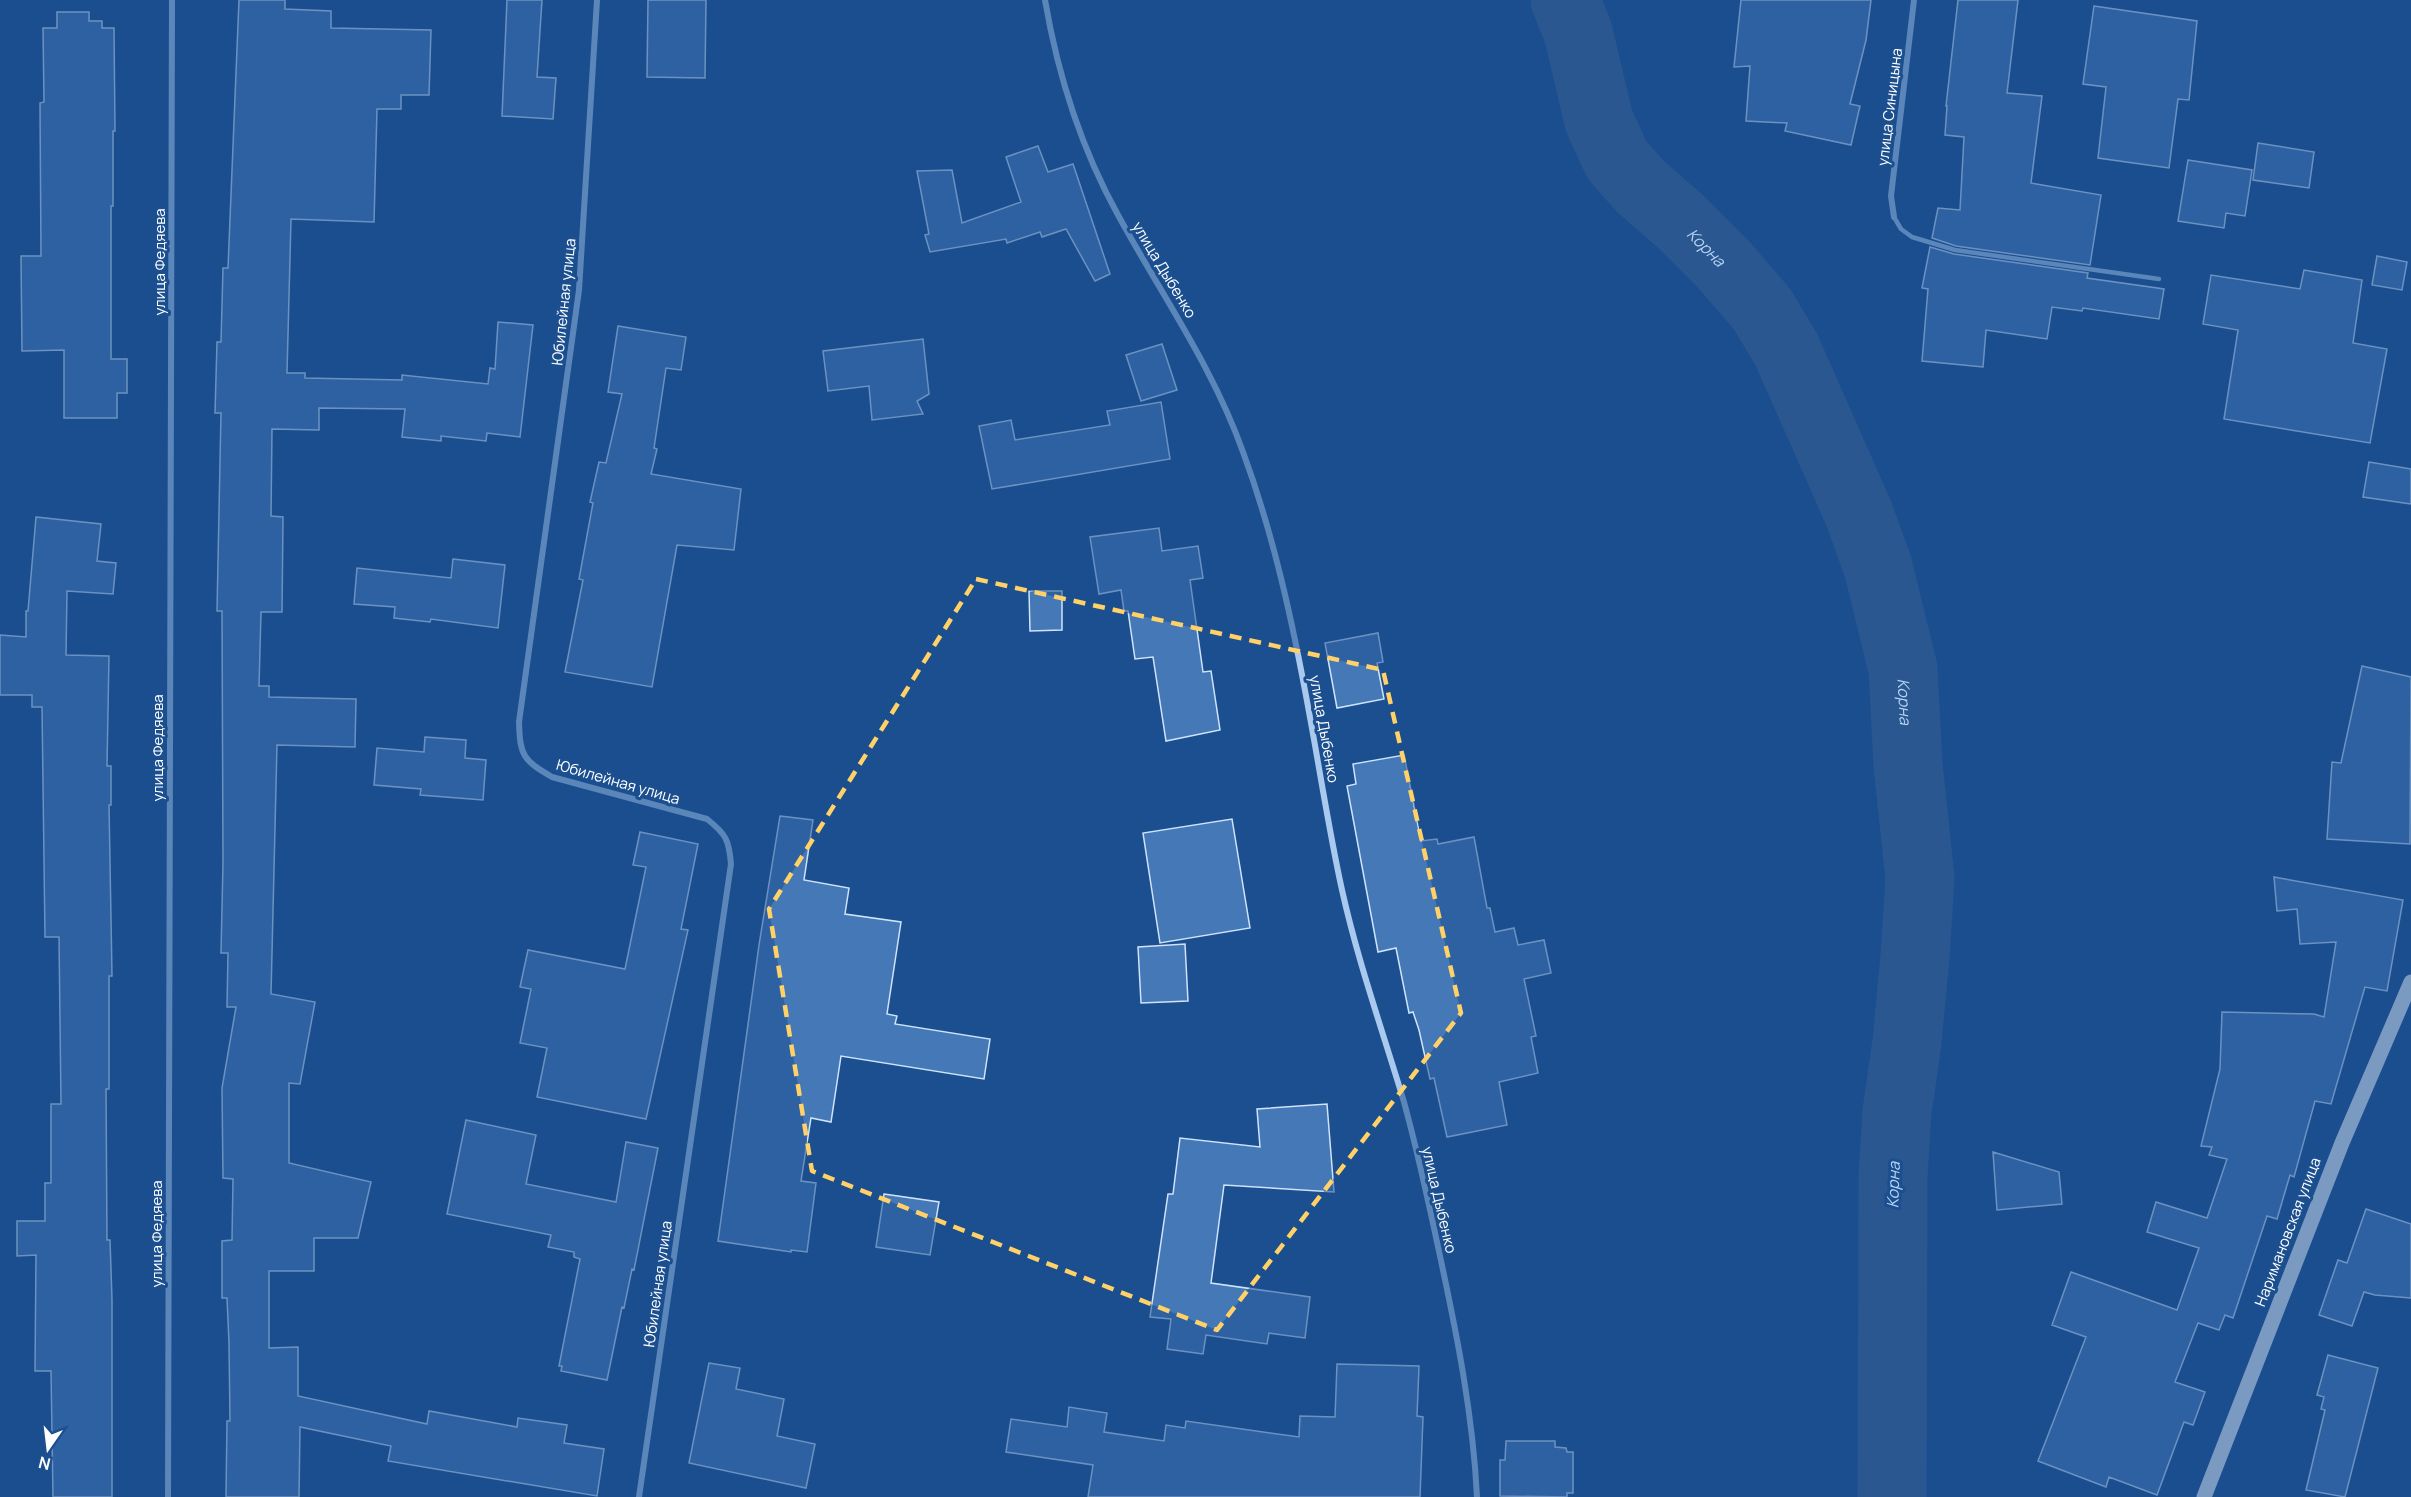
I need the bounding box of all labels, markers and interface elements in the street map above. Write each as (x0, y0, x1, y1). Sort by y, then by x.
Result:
street label: улица Синицына (1872, 47, 1907, 167)
street label: улица Федяева (149, 208, 170, 316)
street label: улица Дыбенко (1127, 218, 1202, 322)
water label: Корна (1682, 223, 1731, 272)
street label: Юбилейная улица (546, 237, 581, 367)
street label: улица Дыбенко (1305, 673, 1344, 785)
water label: Корна (1893, 678, 1917, 726)
street label: улица Федяева (147, 694, 168, 802)
street label: Юбилейная улица (554, 754, 682, 809)
street label: улица Дыбенко (1417, 1144, 1462, 1255)
street label: Наримановская улица (2249, 1154, 2326, 1309)
water label: Корна (1881, 1160, 1905, 1208)
street label: улица Федяева (146, 1180, 167, 1288)
street label: Юбилейная улица (638, 1219, 677, 1349)
north arrow (18, 1419, 78, 1479)
text: N (36, 1451, 53, 1476)

